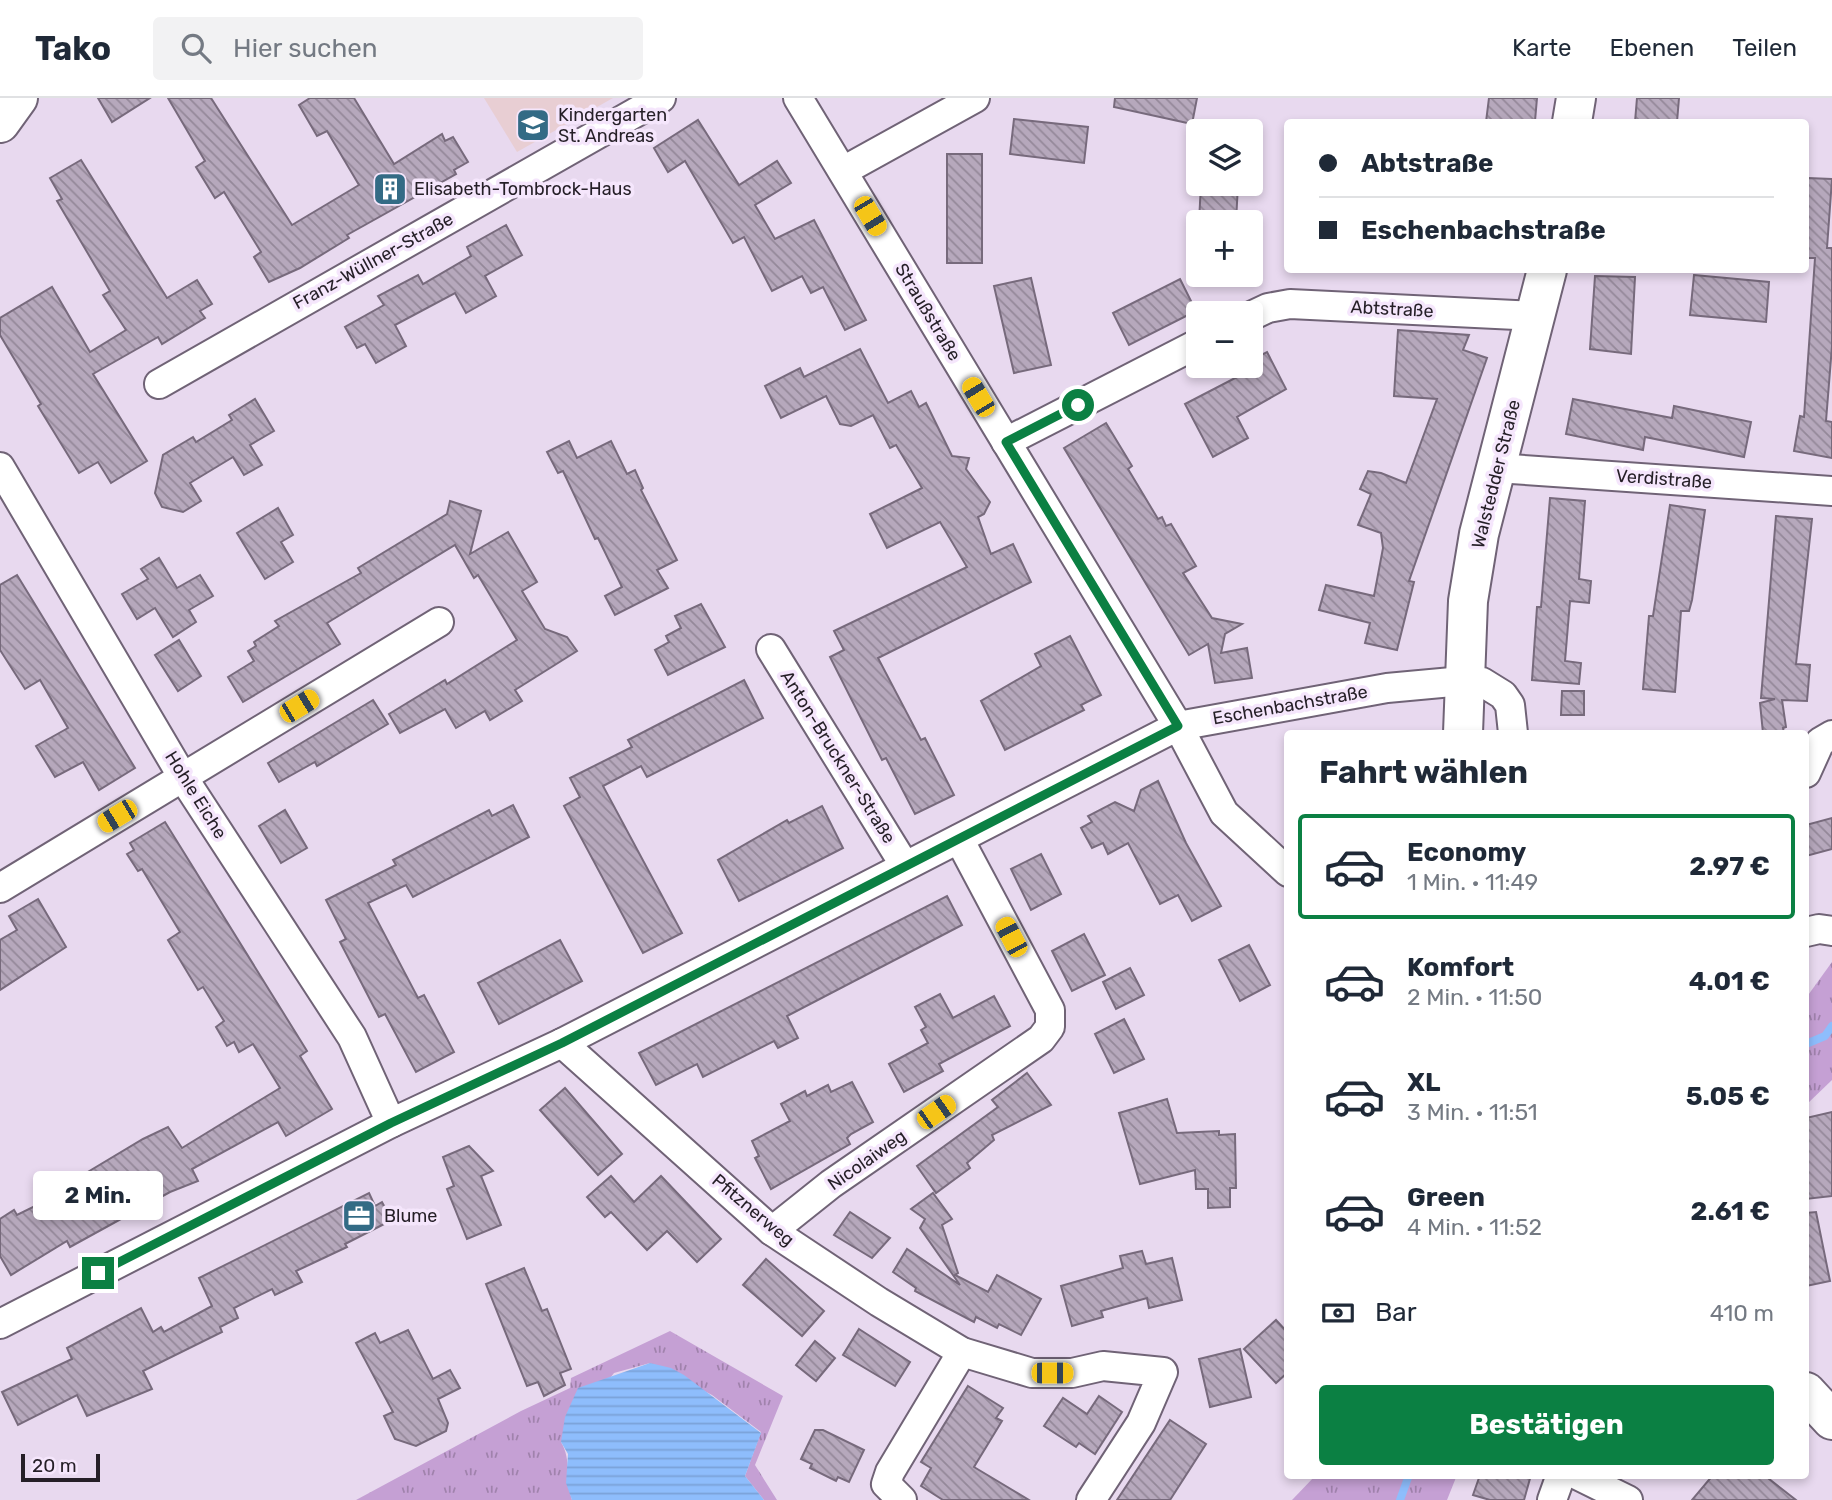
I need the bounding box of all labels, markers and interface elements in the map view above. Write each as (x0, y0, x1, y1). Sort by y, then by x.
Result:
search box (153, 17, 643, 80)
text: Tako (35, 29, 111, 68)
icon: search (177, 29, 215, 67)
text: Hier suchen (233, 33, 378, 64)
text: Karte (1512, 34, 1572, 62)
text: Ebenen (1610, 34, 1694, 62)
text: Teilen (1732, 34, 1797, 62)
place label: Kindergarten St. Andreas (558, 104, 667, 147)
school or university icon: Kindergarten St. Andreas (514, 106, 552, 144)
map controls (1186, 119, 1263, 378)
button: layers (1186, 119, 1263, 196)
text: Abtstraße (1361, 148, 1494, 179)
building icon: Elisabeth-Tombrock-Haus (371, 170, 409, 208)
place label: Elisabeth-Tombrock-Haus (414, 178, 632, 200)
car (851, 193, 890, 239)
street label: Franz-Wüllner-Straße (289, 208, 457, 314)
button: + (1186, 210, 1263, 287)
text: Eschenbachstraße (1361, 215, 1606, 246)
street label: Straußstraße (890, 259, 966, 365)
street label: Abtstraße (1350, 296, 1434, 322)
button: − (1186, 301, 1263, 378)
car (959, 374, 998, 420)
route start (1062, 389, 1094, 421)
street label: Walstedder Straße (1467, 397, 1525, 551)
street label: Verdistraße (1615, 465, 1713, 493)
street label: Anton-Bruckner-Straße (776, 666, 900, 848)
street label: Eschenbachstraße (1211, 681, 1369, 729)
car (276, 686, 323, 726)
street label: Hohle Eiche (160, 747, 232, 843)
text: Fahrt wählen (1319, 753, 1528, 791)
car (94, 796, 141, 836)
icon: car (1323, 835, 1386, 898)
text: Economy (1407, 837, 1526, 868)
text: 2.97 € (1689, 851, 1770, 882)
text: 1 Min. · 11:49 (1407, 868, 1538, 896)
car (992, 914, 1031, 960)
icon: car (1323, 950, 1386, 1013)
text: Komfort (1407, 952, 1514, 983)
text: 4.01 € (1689, 966, 1770, 997)
text: 2 Min. · 11:50 (1407, 983, 1542, 1011)
icon: car (1323, 1065, 1386, 1128)
text: XL (1407, 1067, 1440, 1098)
text: 5.05 € (1686, 1081, 1770, 1112)
car (913, 1091, 960, 1133)
text: 3 Min. · 11:51 (1407, 1098, 1538, 1126)
street label: Nicolaiweg (823, 1125, 911, 1195)
street label: Pfitznerweg (707, 1169, 799, 1251)
callout: 2 Min. (33, 1172, 163, 1220)
icon: car (1323, 1180, 1386, 1243)
text: 2 Min. (65, 1181, 131, 1209)
text: Green (1407, 1182, 1485, 1213)
text: 2.61 € (1691, 1196, 1770, 1227)
office icon: Blume (340, 1197, 378, 1235)
place label: Blume (384, 1205, 437, 1227)
text: 4 Min. · 11:52 (1407, 1213, 1542, 1241)
route end (82, 1257, 114, 1289)
icon: cash (1319, 1294, 1357, 1332)
text: Bar (1375, 1297, 1417, 1328)
text: 410 m (1710, 1299, 1774, 1327)
car (1032, 1363, 1074, 1384)
button: Bestätigen (1319, 1385, 1774, 1465)
scale bar (21, 1451, 100, 1483)
text: 20 m (32, 1454, 77, 1477)

